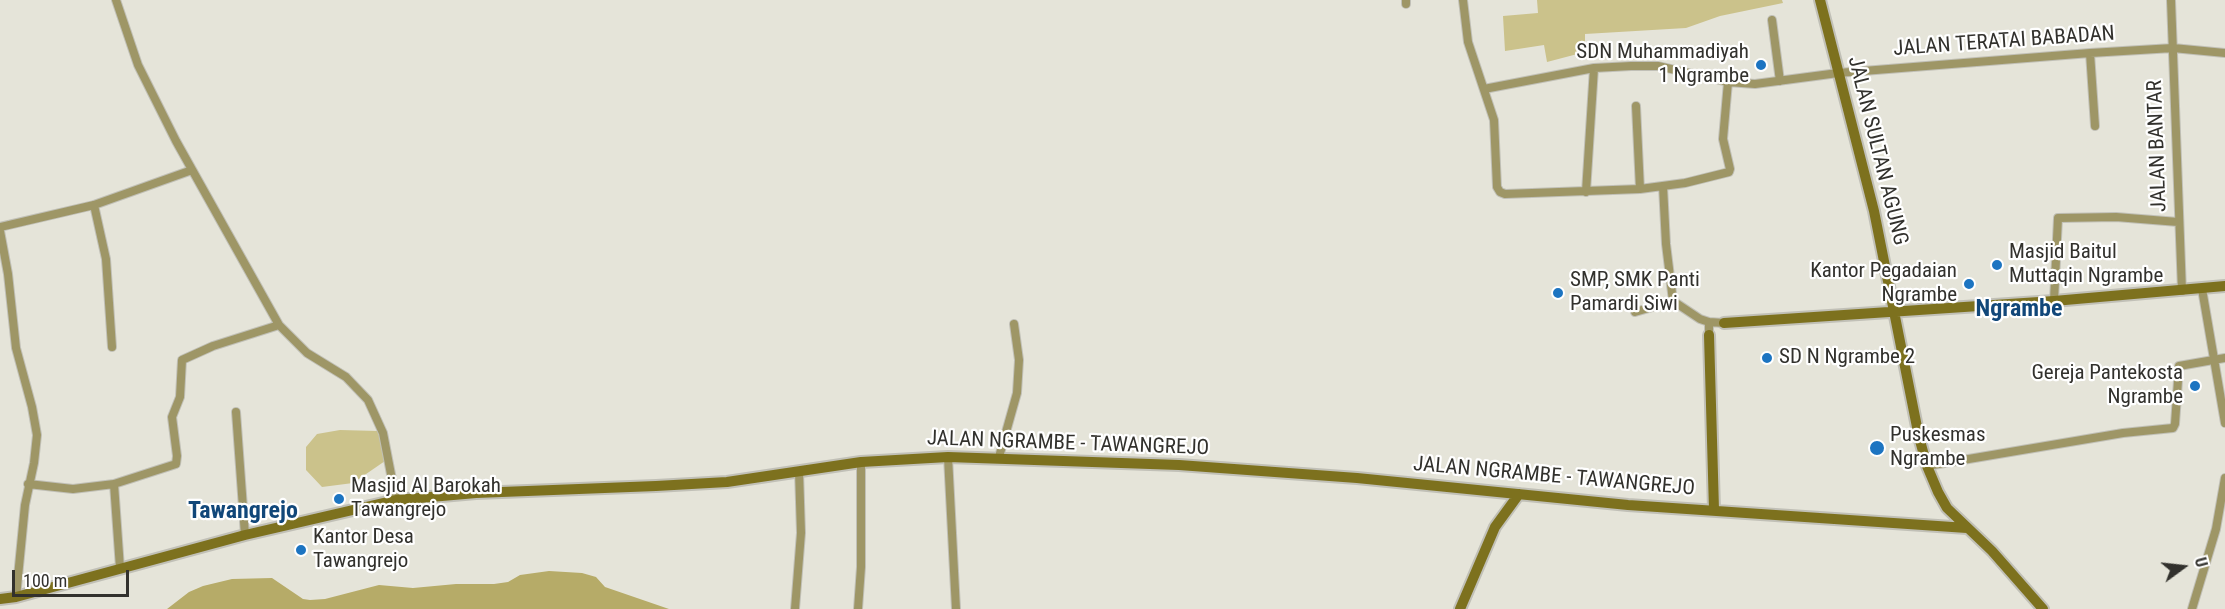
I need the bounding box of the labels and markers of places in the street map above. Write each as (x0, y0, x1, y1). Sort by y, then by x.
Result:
place label: SDN Muhammadiyah 1 Ngrambe (1576, 40, 1749, 90)
marker: SDN Muhammadiyah 1 Ngrambe (1754, 58, 1768, 72)
place label: Masjid Baitul Muttaqin Ngrambe (2009, 240, 2163, 290)
marker: Masjid Baitul Muttaqin Ngrambe (1990, 258, 2004, 272)
place label: Kantor Pegadaian Ngrambe (1810, 259, 1957, 309)
place label: SMP, SMK Panti Pamardi Siwi (1570, 268, 1700, 318)
marker: Kantor Pegadaian Ngrambe (1962, 277, 1976, 291)
marker: SMP, SMK Panti Pamardi Siwi (1551, 286, 1565, 300)
place label: SD N Ngrambe 2 (1779, 345, 1915, 371)
marker: SD N Ngrambe 2 (1760, 351, 1774, 365)
place label: Gereja Pantekosta Ngrambe (2031, 361, 2183, 411)
marker: Gereja Pantekosta Ngrambe (2188, 379, 2202, 393)
place label: Puskesmas Ngrambe (1890, 423, 1985, 473)
marker: Puskesmas Ngrambe (1868, 439, 1886, 457)
place label: Masjid Al Barokah Tawangrejo (351, 474, 501, 524)
marker: Masjid Al Barokah Tawangrejo (332, 492, 346, 506)
place label: Kantor Desa Tawangrejo (313, 525, 414, 575)
marker: Kantor Desa Tawangrejo (294, 543, 308, 557)

